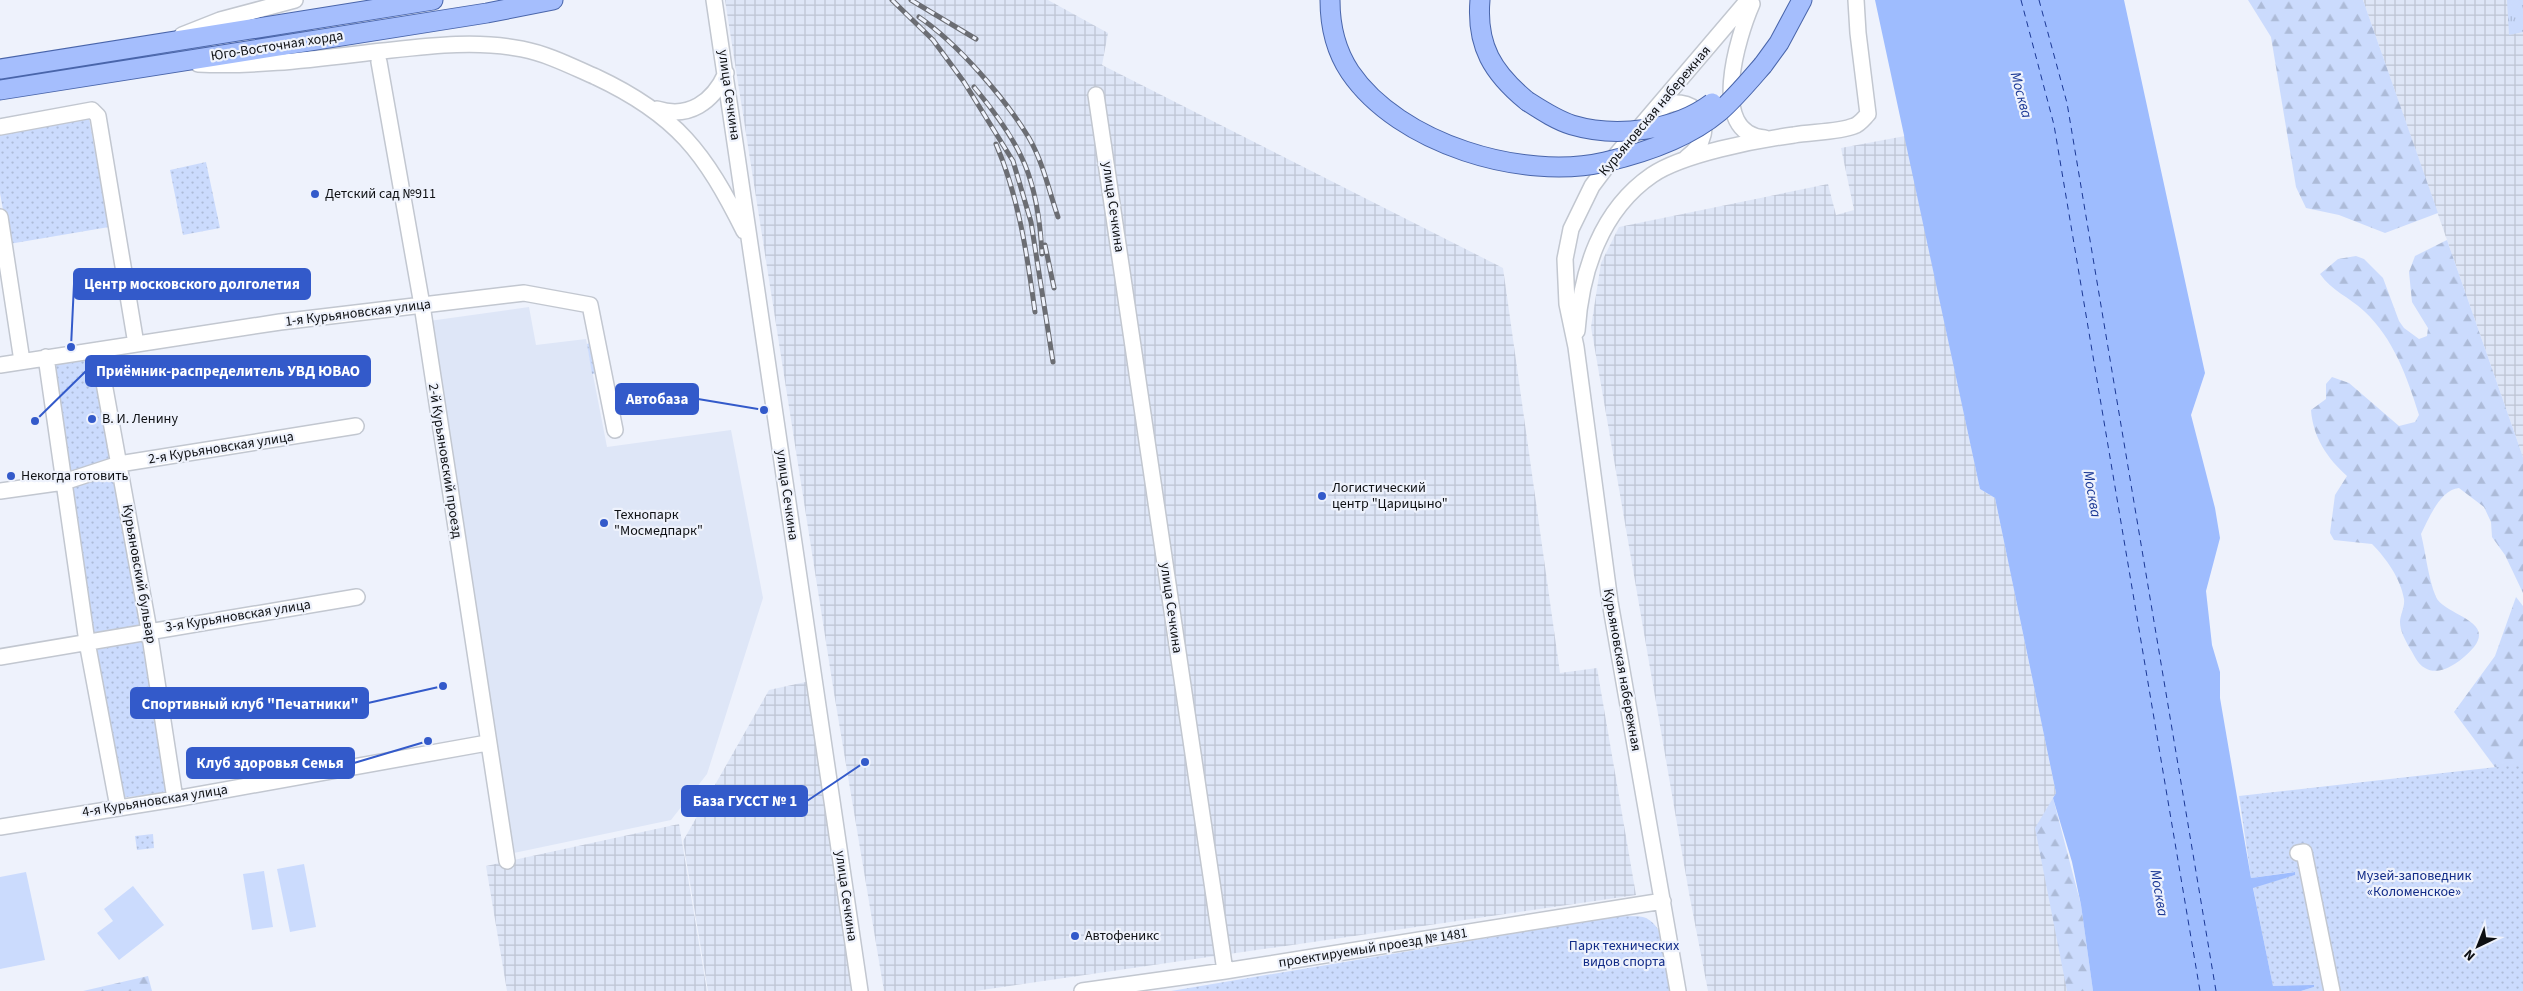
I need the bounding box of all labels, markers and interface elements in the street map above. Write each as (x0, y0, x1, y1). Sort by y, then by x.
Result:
street label: Юго-Восточная хорда (209, 26, 345, 66)
street label: Курьяновская набережная (1594, 41, 1716, 181)
street label: улица Сечкина (713, 48, 745, 142)
water label: Москва (2005, 70, 2037, 120)
street label: улица Сечкина (1097, 160, 1129, 254)
place label: Детский сад №911 (325, 184, 436, 204)
marker: Детский сад №911 (309, 188, 321, 200)
callout: Центр московского долголетия (74, 269, 310, 299)
text: Центр московского долголетия (84, 274, 300, 295)
street label: 1-я Курьяновская улица (284, 294, 432, 332)
callout: Приёмник-распределитель УВД ЮВАО (86, 356, 370, 386)
text: Приёмник-распределитель УВД ЮВАО (96, 361, 360, 382)
street label: 2-й Курьяновский проезд (423, 382, 467, 540)
callout: Автобаза (616, 384, 698, 414)
text: Автобаза (625, 389, 688, 410)
place label: В. И. Ленину (102, 409, 178, 429)
marker: В. И. Ленину (86, 413, 98, 425)
street label: 2-я Курьяновская улица (147, 427, 295, 469)
street label: улица Сечкина (771, 448, 803, 542)
place label: Некогда готовить (21, 466, 129, 486)
water label: Москва (2078, 469, 2106, 519)
marker: Некогда готовить (5, 470, 17, 482)
place label: Логистический центр "Царицыно" (1332, 478, 1448, 514)
marker: Логистический центр "Царицыно" (1316, 490, 1328, 502)
street label: Курьяновский бульвар (117, 503, 161, 645)
place label: Технопарк "Мосмедпарк" (614, 505, 703, 541)
marker: Технопарк "Мосмедпарк" (598, 517, 610, 529)
street label: улица Сечкина (1155, 561, 1187, 655)
street label: Курьяновская набережная (1598, 587, 1646, 753)
street label: 3-я Курьяновская улица (164, 595, 312, 637)
callout: Спортивный клуб "Печатники" (131, 688, 368, 718)
text: Спортивный клуб "Печатники" (141, 694, 359, 715)
callout: Клуб здоровья Семья (187, 748, 354, 778)
text: Клуб здоровья Семья (196, 753, 344, 774)
street label: 4-я Курьяновская улица (81, 780, 229, 822)
callout: База ГУССТ № 1 (682, 786, 807, 816)
text: База ГУССТ № 1 (693, 791, 797, 812)
street label: улица Сечкина (830, 849, 862, 943)
park label: Музей-заповедник «Коломенское» (2357, 866, 2471, 902)
water label: Москва (2145, 868, 2173, 918)
north arrow (2453, 921, 2503, 971)
street label: проектируемый проезд № 1481 (1277, 923, 1469, 973)
place label: Автофеникс (1085, 926, 1160, 946)
marker: Автофеникс (1069, 930, 1081, 942)
park label: Парк технических видов спорта (1569, 936, 1680, 972)
text: N (2460, 944, 2480, 965)

